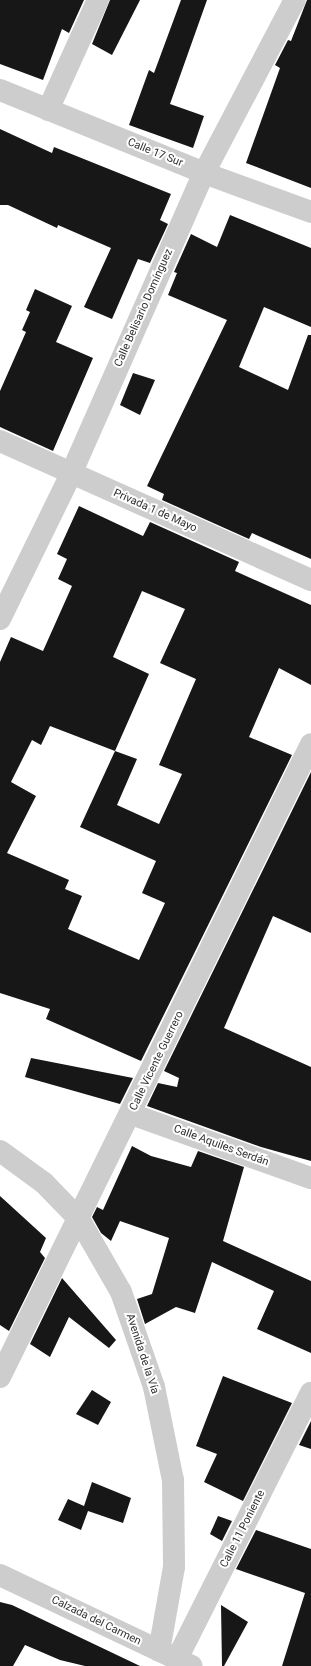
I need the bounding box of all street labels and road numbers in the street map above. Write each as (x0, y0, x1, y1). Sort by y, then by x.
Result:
street label: Calle 17 Sur (125, 136, 185, 170)
street label: Calle Belisario Domínguez (112, 247, 176, 369)
street label: Privada 1 de Mayo (111, 487, 199, 535)
street label: Calle Vicente Guerrero (127, 1009, 187, 1113)
street label: Calle Aquiles Serdán (172, 1123, 270, 1169)
street label: Avenida de la Vía (123, 1312, 161, 1396)
street label: Calle 11 Poniente (218, 1488, 268, 1570)
street label: Calzada del Carmen (49, 1594, 143, 1648)

